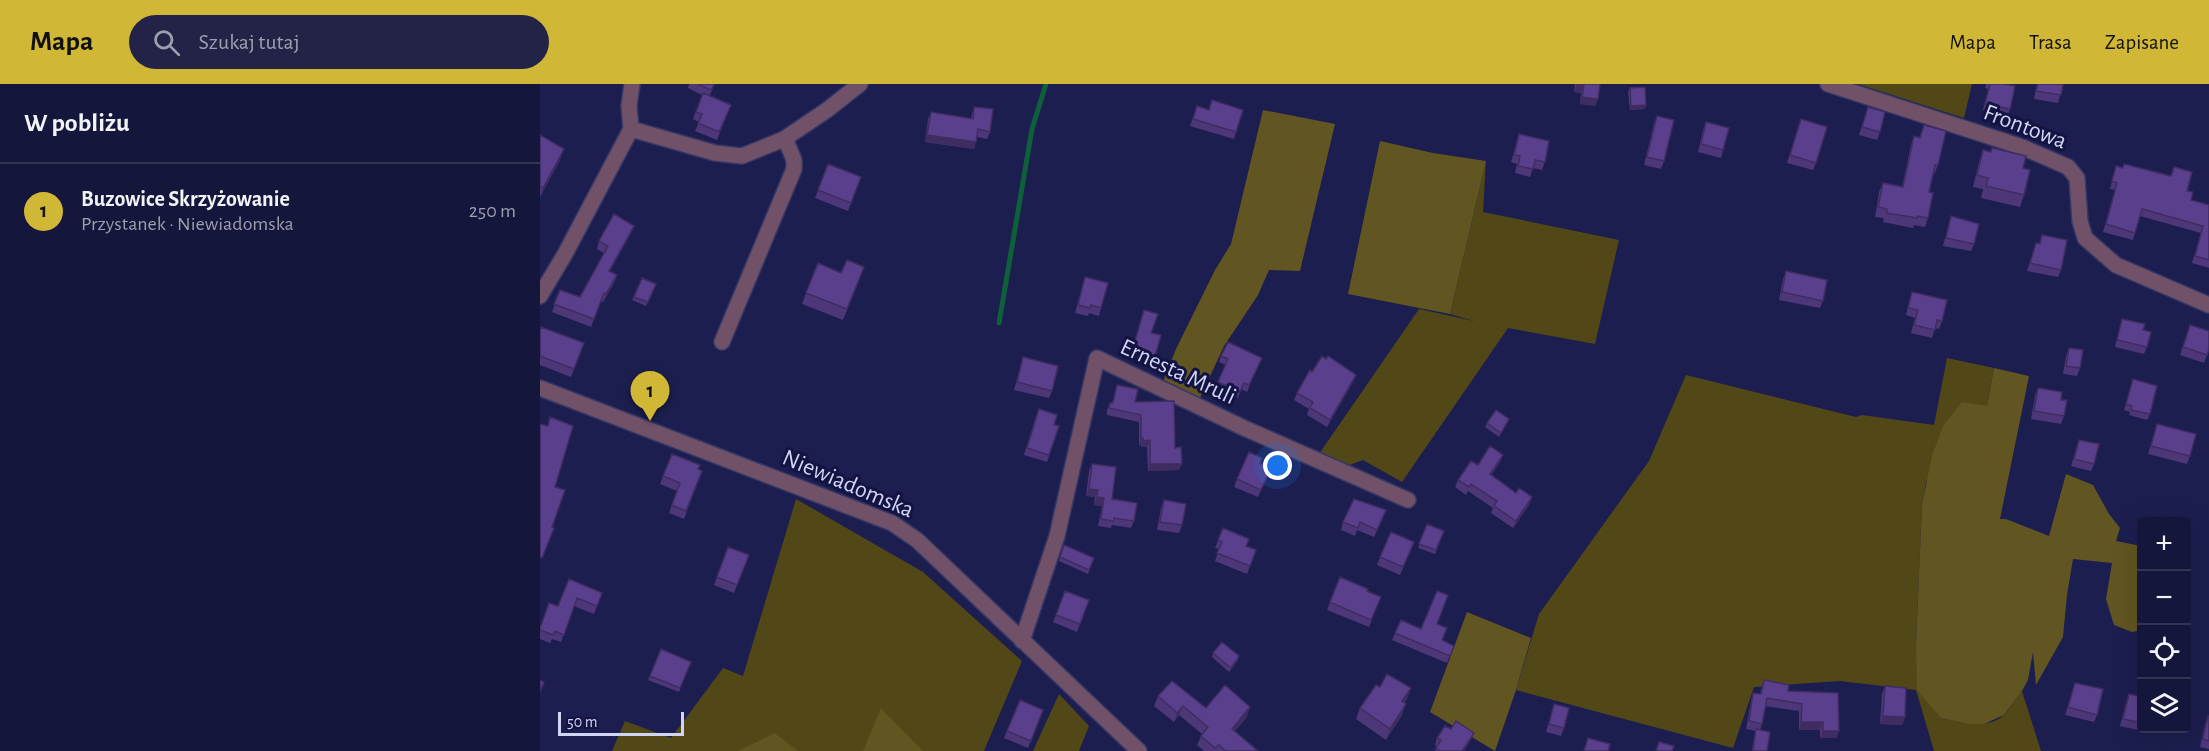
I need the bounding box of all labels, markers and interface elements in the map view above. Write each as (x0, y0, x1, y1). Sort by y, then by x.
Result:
search box (129, 15, 549, 69)
icon: search (150, 26, 183, 59)
text: Mapa (30, 28, 93, 56)
text: Szukaj tutaj (198, 31, 300, 53)
text: Mapa (1950, 32, 1996, 53)
text: Trasa (2029, 32, 2072, 53)
text: Zapisane (2105, 32, 2179, 53)
street label: Frontowa (1980, 100, 2070, 154)
text: W pobliżu (24, 110, 130, 136)
text: Buzowice Skrzyżowanie (81, 188, 290, 210)
text: 1 (40, 201, 47, 221)
text: 250 m (469, 201, 516, 221)
text: Przystanek · Niewiadomska (81, 214, 294, 234)
street label: Ernesta Mruli (1116, 335, 1240, 409)
pin: 1 (630, 372, 670, 421)
street label: Niewiadomska (779, 446, 917, 522)
your location (1263, 451, 1292, 480)
map controls (2137, 517, 2191, 733)
button: + (2137, 517, 2191, 571)
button: − (2137, 571, 2191, 625)
button: locate (2137, 625, 2191, 679)
button: layers (2137, 679, 2191, 733)
scale bar (558, 709, 684, 736)
text: 50 m (567, 714, 598, 730)

